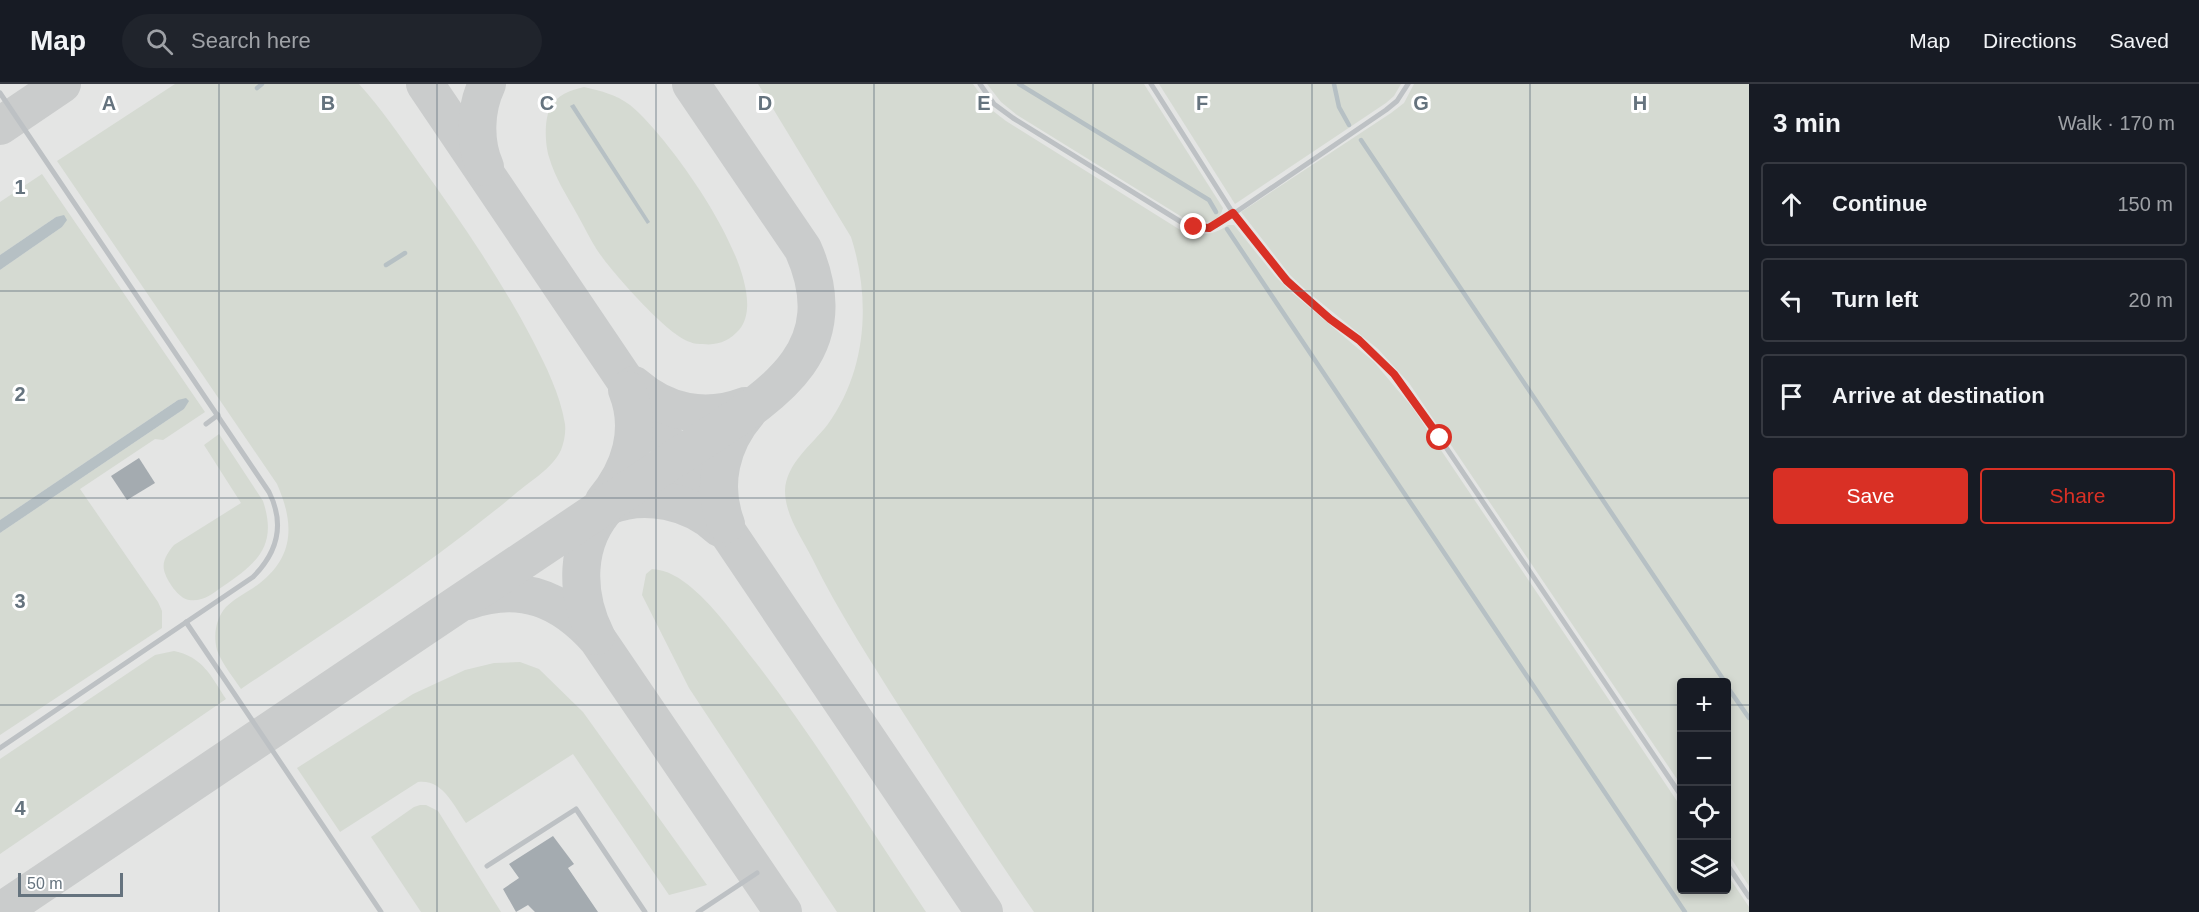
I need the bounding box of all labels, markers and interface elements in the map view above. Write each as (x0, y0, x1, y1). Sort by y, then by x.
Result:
search box (122, 14, 542, 68)
text: Map (30, 25, 86, 56)
icon: search (143, 25, 176, 58)
text: Search here (191, 28, 311, 53)
text: Map (1909, 29, 1950, 52)
text: Directions (1983, 29, 2076, 52)
text: Saved (2109, 29, 2169, 52)
text: A (102, 92, 116, 114)
text: B (321, 92, 335, 114)
text: C (540, 92, 554, 114)
text: D (758, 92, 772, 114)
text: E (977, 92, 991, 114)
text: F (1196, 92, 1208, 114)
text: G (1413, 92, 1429, 114)
text: H (1633, 92, 1647, 114)
text: 3 min (1773, 108, 1841, 138)
text: Walk · 170 m (2058, 112, 2175, 134)
text: 1 (14, 176, 26, 198)
icon: ahead (1775, 188, 1808, 221)
text: Continue (1832, 191, 1927, 216)
text: 150 m (2117, 193, 2173, 215)
route end (1180, 213, 1206, 239)
icon: left (1775, 284, 1808, 317)
text: Turn left (1832, 287, 1918, 312)
text: 20 m (2129, 289, 2173, 311)
icon: arrive (1775, 380, 1808, 413)
text: 2 (14, 383, 26, 405)
text: Arrive at destination (1832, 383, 2045, 408)
route start (1426, 424, 1452, 450)
button: Save (1773, 468, 1968, 524)
button: Share (1980, 468, 2175, 524)
text: 3 (14, 590, 26, 612)
map controls (1677, 678, 1731, 894)
button: + (1677, 678, 1731, 732)
button: − (1677, 732, 1731, 786)
button: locate (1677, 786, 1731, 840)
text: 4 (14, 797, 26, 819)
button: layers (1677, 840, 1731, 894)
scale bar (18, 870, 123, 898)
text: 50 m (27, 875, 63, 892)

